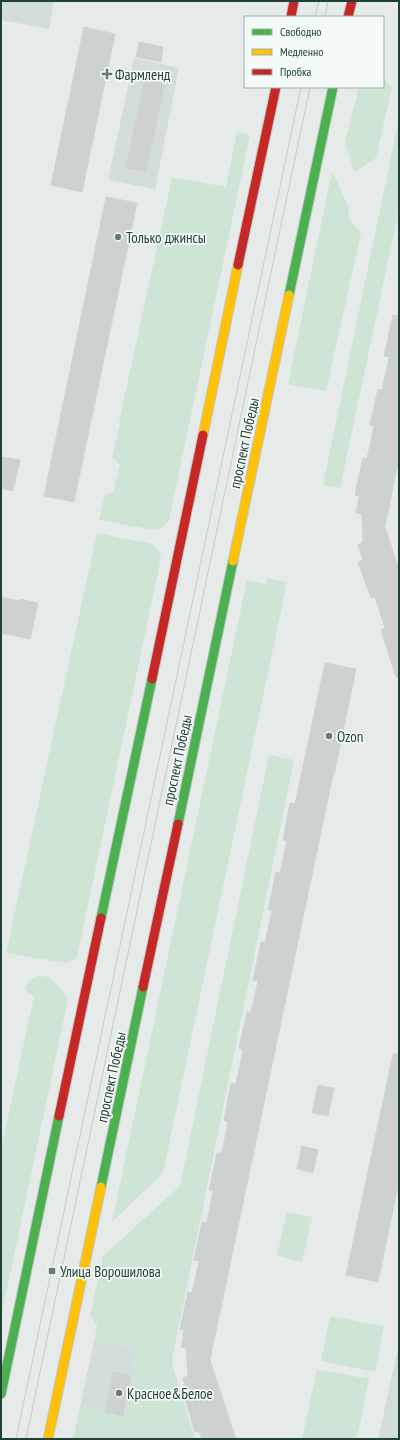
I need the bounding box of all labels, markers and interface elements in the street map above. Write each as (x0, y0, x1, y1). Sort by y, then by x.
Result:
legend (244, 16, 384, 88)
text: Свободно (280, 24, 322, 39)
text: Медленно (280, 44, 323, 59)
text: Пробка (280, 64, 312, 79)
place label: Фармленд (115, 65, 171, 84)
marker: Фармленд (102, 69, 112, 79)
place label: Только джинсы (126, 228, 206, 247)
marker: Только джинсы (113, 232, 123, 242)
street label: проспект Победы (225, 396, 263, 490)
street label: проспект Победы (158, 713, 196, 807)
place label: Ozon (337, 727, 363, 746)
marker: Ozon (324, 731, 334, 741)
street label: проспект Победы (92, 1030, 130, 1124)
place label: Улица Ворошилова (60, 1262, 161, 1281)
marker: Улица Ворошилова (47, 1266, 57, 1276)
place label: Красное&Белое (127, 1384, 213, 1403)
marker: Красное&Белое (114, 1388, 124, 1398)

